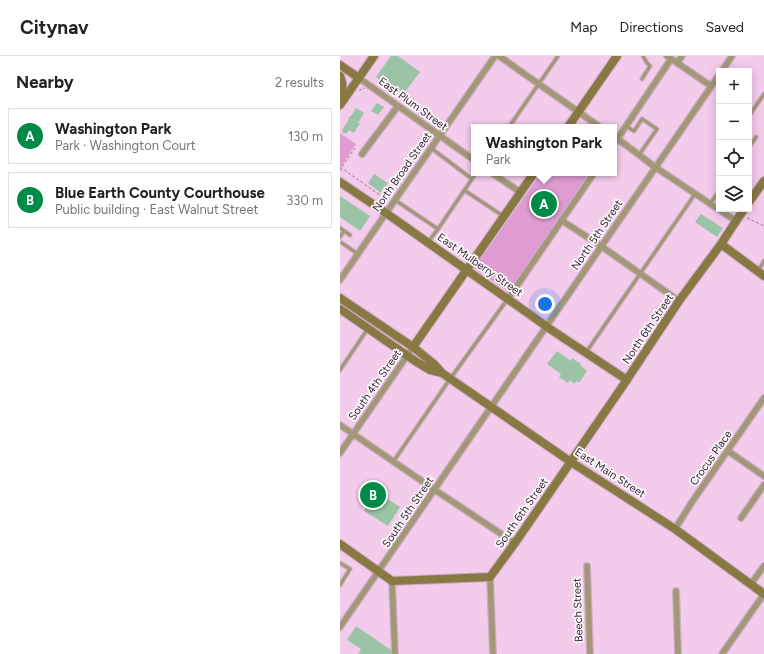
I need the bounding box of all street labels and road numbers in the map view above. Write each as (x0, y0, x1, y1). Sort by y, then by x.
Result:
street label: East Plum Street (376, 75, 450, 133)
street label: North Broad Street (370, 130, 434, 214)
street label: North 5th Street (569, 197, 625, 273)
street label: East Mulberry Street (435, 231, 525, 299)
street label: North 6th Street (620, 292, 676, 366)
street label: South 4th Street (346, 347, 404, 423)
street label: Crocus Place (687, 428, 735, 488)
street label: East Main Street (572, 445, 648, 501)
street label: South 5th Street (380, 474, 436, 550)
street label: South 6th Street (493, 476, 551, 550)
street label: Beech Street (570, 578, 586, 642)

